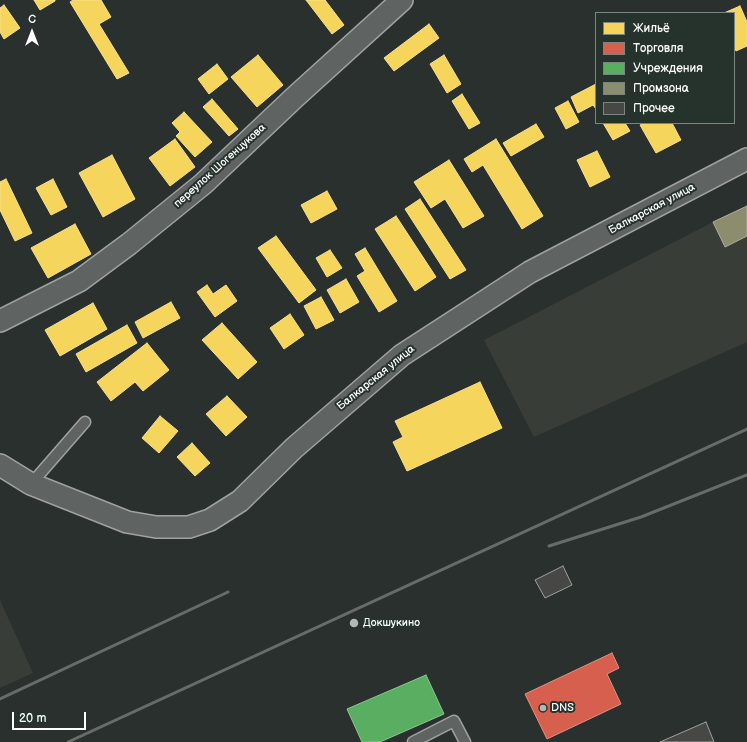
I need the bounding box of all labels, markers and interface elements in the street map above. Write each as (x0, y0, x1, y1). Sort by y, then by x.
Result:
north arrow (12, 12, 52, 52)
legend (595, 12, 735, 124)
text: С (28, 13, 36, 26)
text: Жильё (633, 21, 670, 36)
text: Торговля (633, 41, 683, 56)
text: Учреждения (633, 61, 703, 76)
text: Промзона (633, 81, 689, 96)
text: Прочее (633, 101, 675, 116)
street label: переулок Шогенцукова (171, 121, 269, 211)
street label: Балкарская улица (607, 181, 697, 237)
street label: Балкарская улица (335, 343, 417, 413)
place label: Докшукино (363, 616, 420, 630)
marker: Докшукино (348, 617, 360, 629)
place label: DNS (551, 701, 574, 715)
marker: DNS (538, 703, 548, 713)
scale bar (14, 704, 88, 730)
text: 20 m (19, 711, 46, 726)

